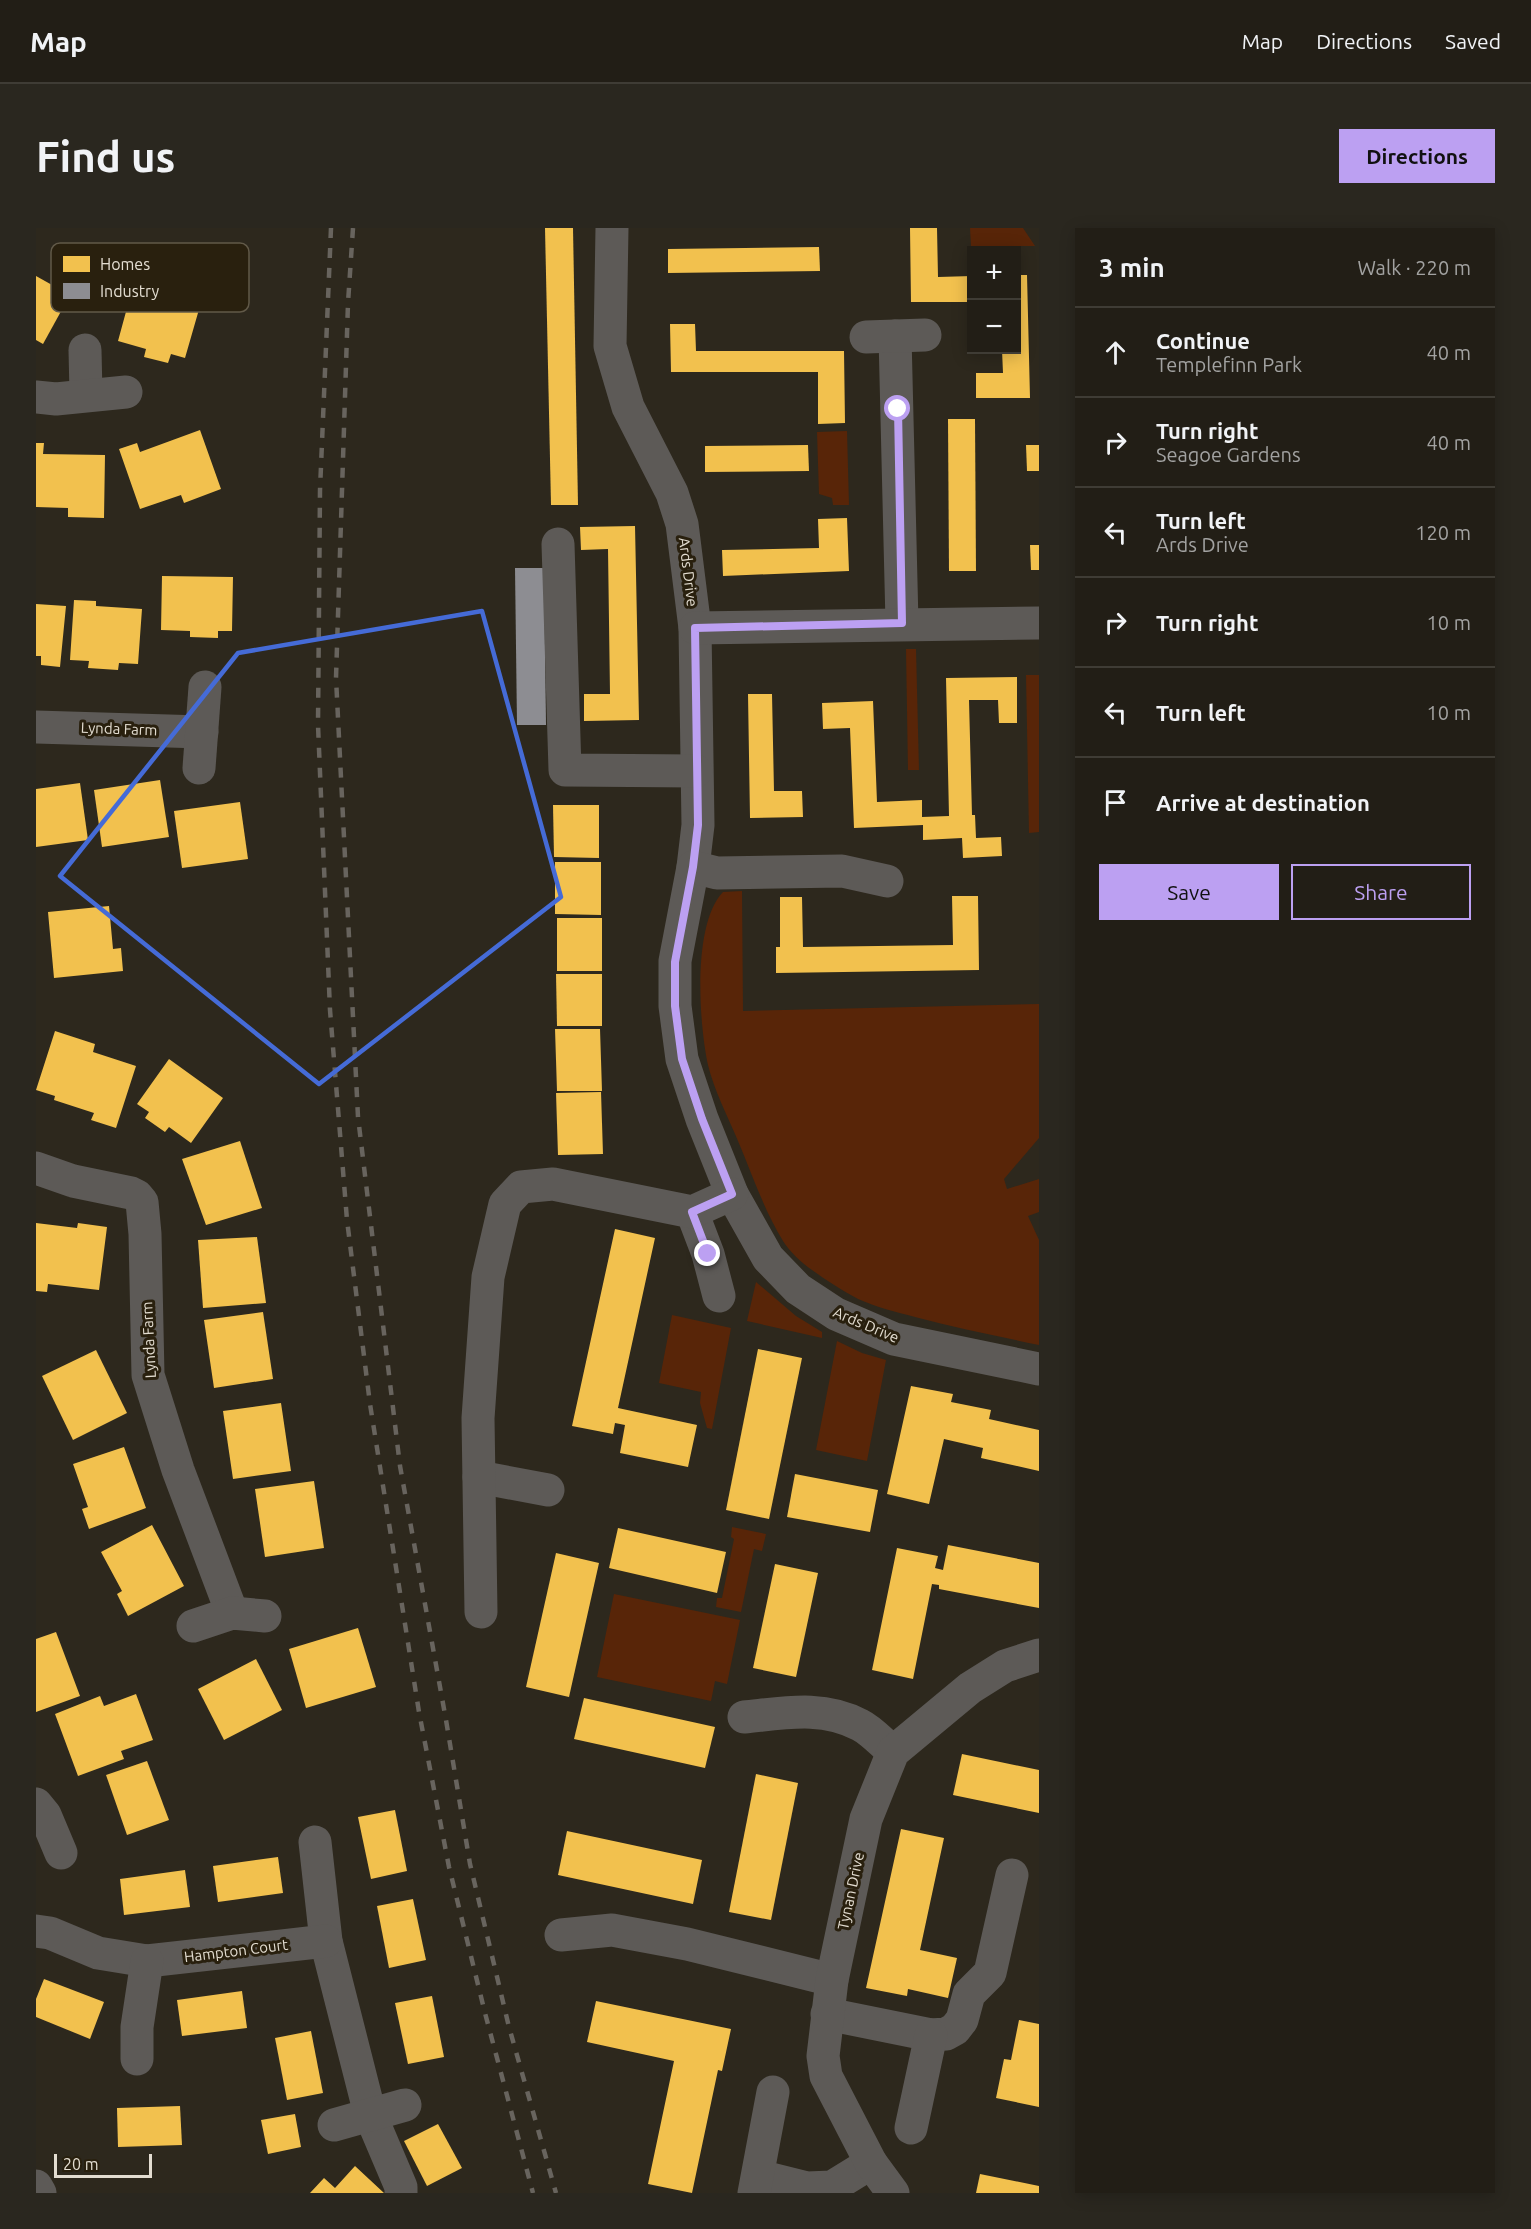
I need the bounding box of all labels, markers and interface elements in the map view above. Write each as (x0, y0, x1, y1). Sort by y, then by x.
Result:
text: Map (30, 26, 87, 57)
text: Map (1242, 29, 1283, 53)
text: Directions (1316, 29, 1412, 53)
text: Saved (1445, 29, 1501, 53)
button: Directions (1339, 129, 1495, 183)
text: Find us (36, 133, 175, 180)
legend (51, 243, 249, 312)
map controls (967, 246, 1021, 354)
button: + (967, 246, 1021, 300)
text: 3 min (1099, 253, 1165, 282)
text: Homes (100, 255, 150, 273)
text: Walk · 220 m (1358, 256, 1471, 279)
text: Industry (100, 282, 159, 300)
button: − (967, 300, 1021, 354)
text: Continue (1156, 328, 1250, 353)
icon: ahead (1099, 336, 1132, 369)
text: 40 m (1427, 341, 1471, 364)
text: Templefinn Park (1156, 353, 1302, 376)
route start (884, 395, 910, 421)
text: Turn right (1156, 418, 1258, 443)
icon: right (1099, 426, 1132, 459)
text: 40 m (1427, 431, 1471, 454)
text: Seagoe Gardens (1156, 443, 1301, 466)
text: Turn left (1156, 508, 1246, 533)
icon: left (1099, 516, 1132, 549)
text: 120 m (1415, 521, 1471, 544)
text: Ards Drive (1156, 533, 1249, 556)
street label: Ards Drive (676, 536, 701, 608)
icon: right (1099, 606, 1132, 639)
text: Turn right (1156, 610, 1258, 635)
text: 10 m (1427, 611, 1471, 634)
icon: left (1099, 696, 1132, 729)
text: Turn left (1156, 700, 1246, 725)
text: 10 m (1427, 701, 1471, 724)
street label: Lynda Farm (80, 719, 158, 738)
icon: arrive (1099, 786, 1132, 819)
text: Arrive at destination (1156, 790, 1370, 815)
button: Save (1099, 864, 1279, 920)
button: Share (1291, 864, 1471, 920)
route end (694, 1240, 720, 1266)
street label: Lynda Farm (138, 1301, 159, 1379)
street label: Ards Drive (831, 1303, 902, 1346)
street label: Tynan Drive (834, 1850, 867, 1931)
street label: Hampton Court (183, 1936, 289, 1965)
scale bar (54, 2151, 152, 2178)
text: 20 m (63, 2155, 99, 2173)

